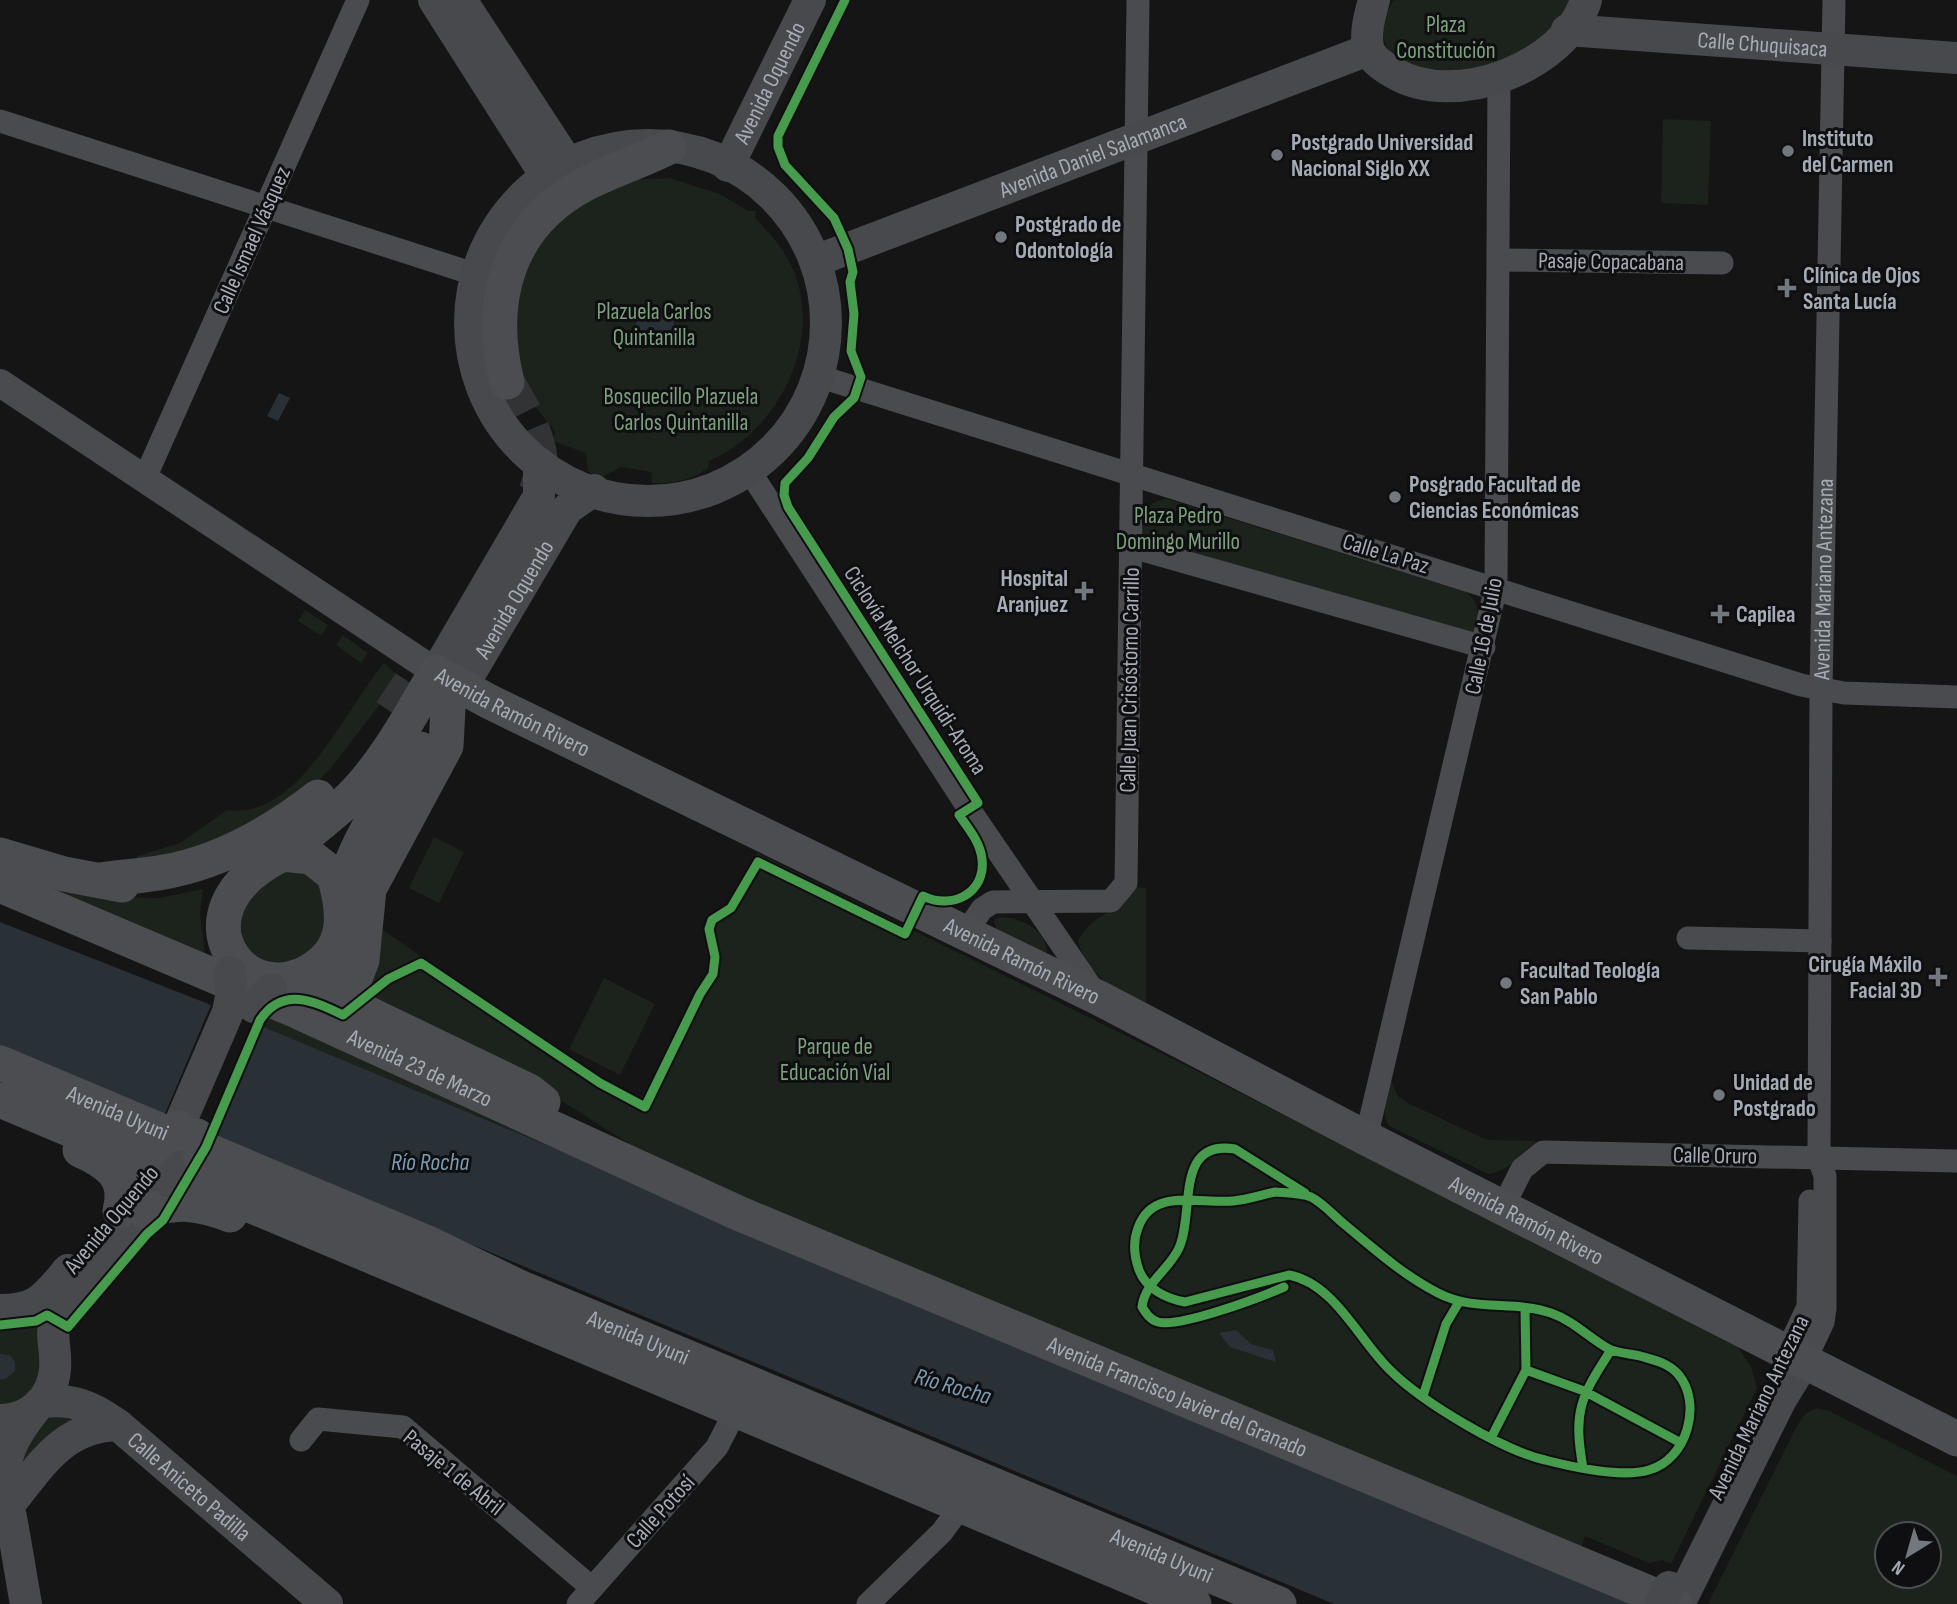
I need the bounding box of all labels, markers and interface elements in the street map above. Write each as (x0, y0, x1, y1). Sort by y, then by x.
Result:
park label: Plaza Constitución (1396, 11, 1496, 65)
street label: Avenida Oquendo (728, 17, 812, 150)
street label: Calle Chuquisaca (1697, 26, 1828, 64)
street label: Avenida Daniel Salamanca (994, 108, 1191, 205)
place label: Instituto del Carmen (1802, 125, 1894, 179)
place label: Postgrado Universidad Nacional Siglo XX (1291, 129, 1473, 183)
marker: Instituto del Carmen (1780, 143, 1796, 159)
marker: Postgrado Universidad Nacional Siglo XX (1269, 147, 1285, 163)
street label: Calle Ismael Vásquez (207, 162, 297, 318)
place label: Postgrado de Odontología (1015, 211, 1121, 265)
marker: Postgrado de Odontología (993, 229, 1009, 245)
street label: Pasaje Copacabana (1538, 247, 1684, 277)
place label: Clínica de Ojos Santa Lucía (1803, 262, 1921, 316)
marker: Clínica de Ojos Santa Lucía (1777, 278, 1797, 298)
park label: Plazuela Carlos Quintanilla (596, 298, 712, 352)
park label: Bosquecillo Plazuela Carlos Quintanilla (604, 383, 758, 437)
place label: Posgrado Facultad de Ciencias Económicas (1409, 471, 1581, 525)
street label: Avenida Mariano Antezana (1808, 478, 1840, 681)
marker: Posgrado Facultad de Ciencias Económicas (1387, 489, 1403, 505)
park label: Plaza Pedro Domingo Murillo (1116, 502, 1240, 556)
street label: Calle La Paz (1339, 528, 1432, 580)
street label: Avenida Oquendo (468, 535, 560, 665)
street label: Ciclovía Melchor Urquidi-Aroma (837, 561, 993, 780)
place label: Hospital Aranjuez (996, 565, 1068, 619)
street label: Calle Juan Crisóstomo Carrillo (1114, 567, 1146, 793)
street label: Calle 16 de Julio (1459, 575, 1509, 697)
marker: Hospital Aranjuez (1074, 581, 1094, 601)
place label: Capilea (1736, 601, 1796, 629)
marker: Capilea (1710, 604, 1730, 624)
street label: Avenida Ramón Rivero (429, 661, 594, 763)
street label: Avenida Ramón Rivero (939, 912, 1104, 1011)
place label: Cirugía Máxilo Facial 3D (1808, 951, 1922, 1005)
place label: Facultad Teología San Pablo (1520, 957, 1660, 1011)
marker: Cirugía Máxilo Facial 3D (1928, 967, 1948, 987)
marker: Facultad Teología San Pablo (1498, 975, 1514, 991)
street label: Avenida 23 de Marzo (342, 1023, 496, 1113)
park label: Parque de Educación Vial (780, 1033, 890, 1087)
place label: Unidad de Postgrado (1733, 1069, 1816, 1123)
street label: Avenida Uyuni (62, 1079, 173, 1147)
marker: Unidad de Postgrado (1711, 1087, 1727, 1103)
street label: Calle Oruro (1673, 1141, 1757, 1171)
water label: Río Rocha (391, 1148, 469, 1177)
street label: Avenida Oquendo (58, 1160, 165, 1280)
street label: Avenida Ramón Rivero (1443, 1169, 1608, 1272)
street label: Avenida Uyuni (582, 1304, 693, 1372)
street label: Avenida Mariano Antezana (1702, 1311, 1816, 1505)
street label: Avenida Francisco Javier del Granado (1042, 1330, 1311, 1464)
water label: Río Rocha (911, 1362, 995, 1411)
street label: Pasaje 1 de Abril (397, 1424, 509, 1522)
street label: Calle Aniceto Padilla (122, 1427, 256, 1548)
street label: Calle Potosí (620, 1469, 701, 1554)
north arrow (1873, 1520, 1943, 1590)
street label: Avenida Uyuni (1105, 1522, 1217, 1590)
text: N (1888, 1555, 1910, 1580)

